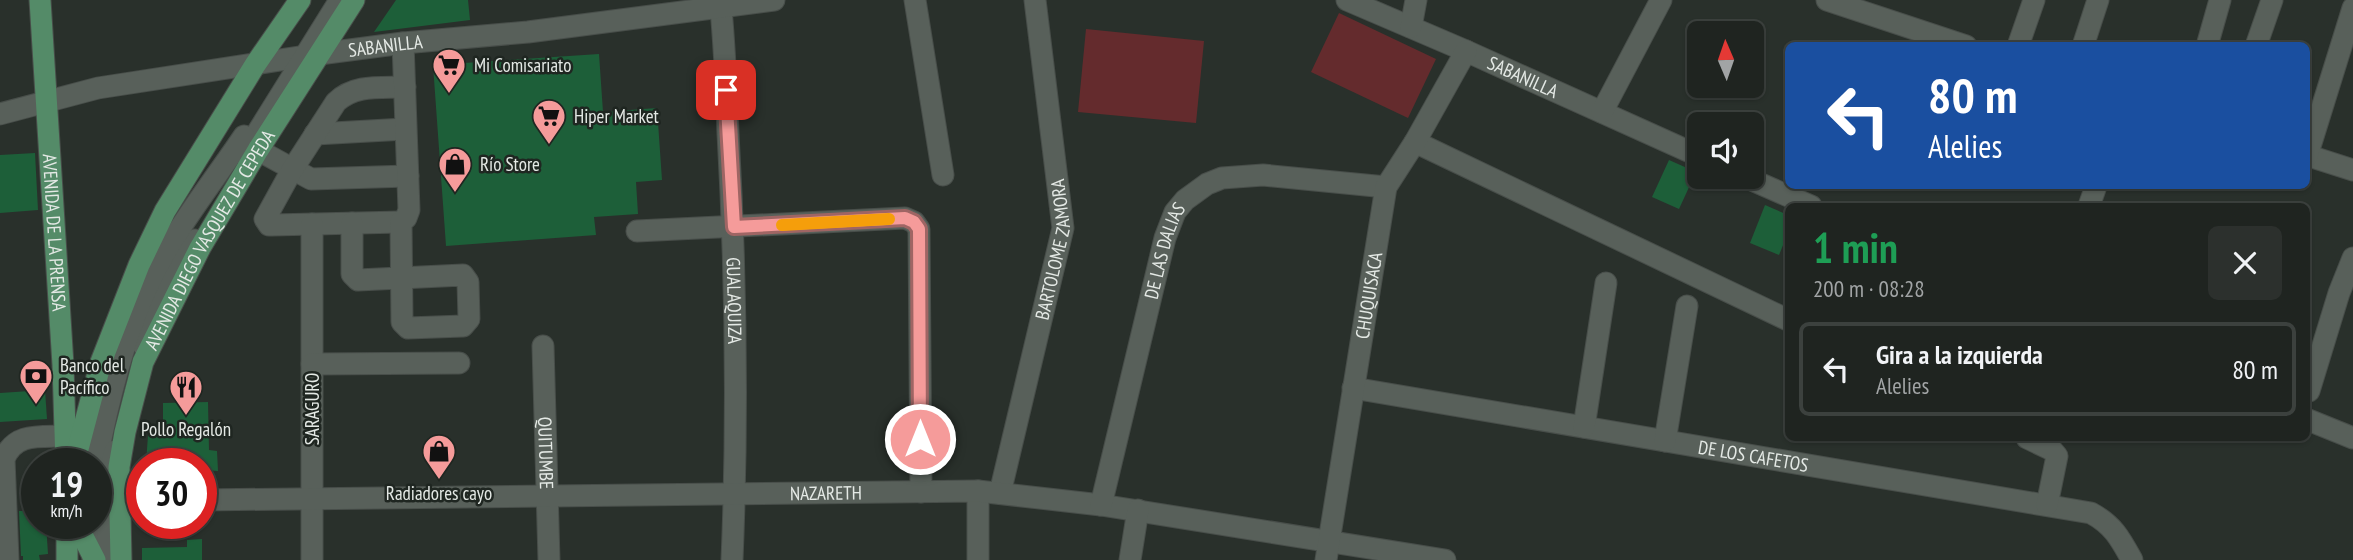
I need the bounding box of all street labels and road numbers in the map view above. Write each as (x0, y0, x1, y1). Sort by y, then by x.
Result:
street label: SABANILLA (347, 29, 424, 62)
street label: SABANILLA (1484, 50, 1562, 103)
street label: AVENIDA DIEGO VASQUEZ DE CEPEDA (139, 125, 280, 354)
street label: AVENIDA DE LA PRENSA (38, 153, 72, 312)
street label: BARTOLOME ZAMORA (1030, 178, 1075, 322)
street label: DE LAS DALIAS (1139, 197, 1190, 301)
street label: CHUQUISACA (1350, 250, 1387, 341)
street label: GUALAQUIZA (721, 257, 747, 344)
street label: SARAGURO (300, 373, 324, 445)
street label: QUITUMBE (533, 416, 559, 489)
street label: DE LOS CAFETOS (1696, 435, 1810, 477)
street label: NAZARETH (790, 480, 862, 505)

